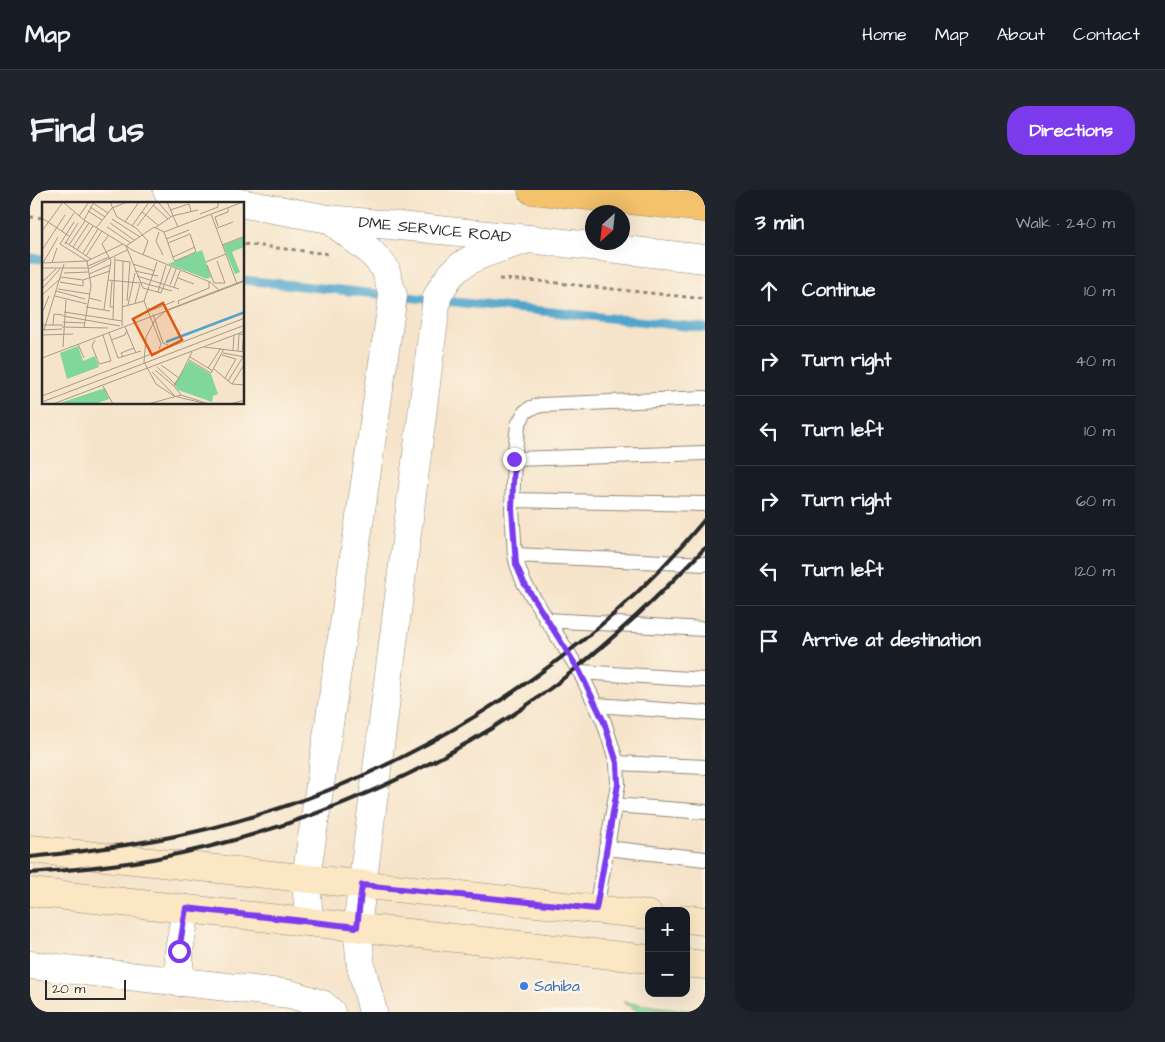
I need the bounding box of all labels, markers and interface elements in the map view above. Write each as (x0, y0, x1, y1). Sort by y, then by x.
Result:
text: Map (25, 18, 70, 52)
text: Home (862, 22, 907, 47)
text: Map (935, 22, 969, 47)
text: About (997, 22, 1045, 47)
text: Contact (1073, 22, 1140, 47)
text: Find us (30, 106, 144, 155)
button: Directions (1007, 106, 1135, 155)
inset map (42, 202, 245, 405)
north arrow (585, 205, 630, 250)
text: 3 min (755, 208, 804, 237)
street label: DME SERVICE ROAD (358, 211, 512, 248)
text: Walk · 240 m (1015, 212, 1115, 234)
icon: ahead (755, 277, 783, 305)
text: Continue (802, 277, 876, 304)
text: 10 m (1084, 280, 1115, 302)
icon: right (755, 347, 783, 375)
text: Turn right (802, 347, 891, 374)
text: 40 m (1075, 350, 1115, 372)
icon: left (755, 417, 783, 445)
text: Turn left (802, 417, 883, 444)
text: 10 m (1084, 420, 1115, 442)
route end (503, 448, 526, 471)
icon: right (755, 487, 783, 515)
text: Turn right (802, 487, 891, 514)
text: 60 m (1076, 490, 1115, 512)
icon: left (755, 557, 783, 585)
text: Turn left (802, 557, 883, 584)
text: 120 m (1075, 560, 1115, 582)
icon: arrive (755, 627, 783, 655)
text: Arrive at destination (802, 627, 981, 654)
map controls (645, 907, 690, 997)
button: + (645, 907, 690, 952)
route start (168, 940, 191, 963)
button: − (645, 952, 690, 997)
place label: Sahiba (534, 975, 580, 997)
scale bar (45, 977, 126, 1000)
text: 20 m (52, 979, 85, 999)
marker: Sahiba (518, 980, 530, 992)

